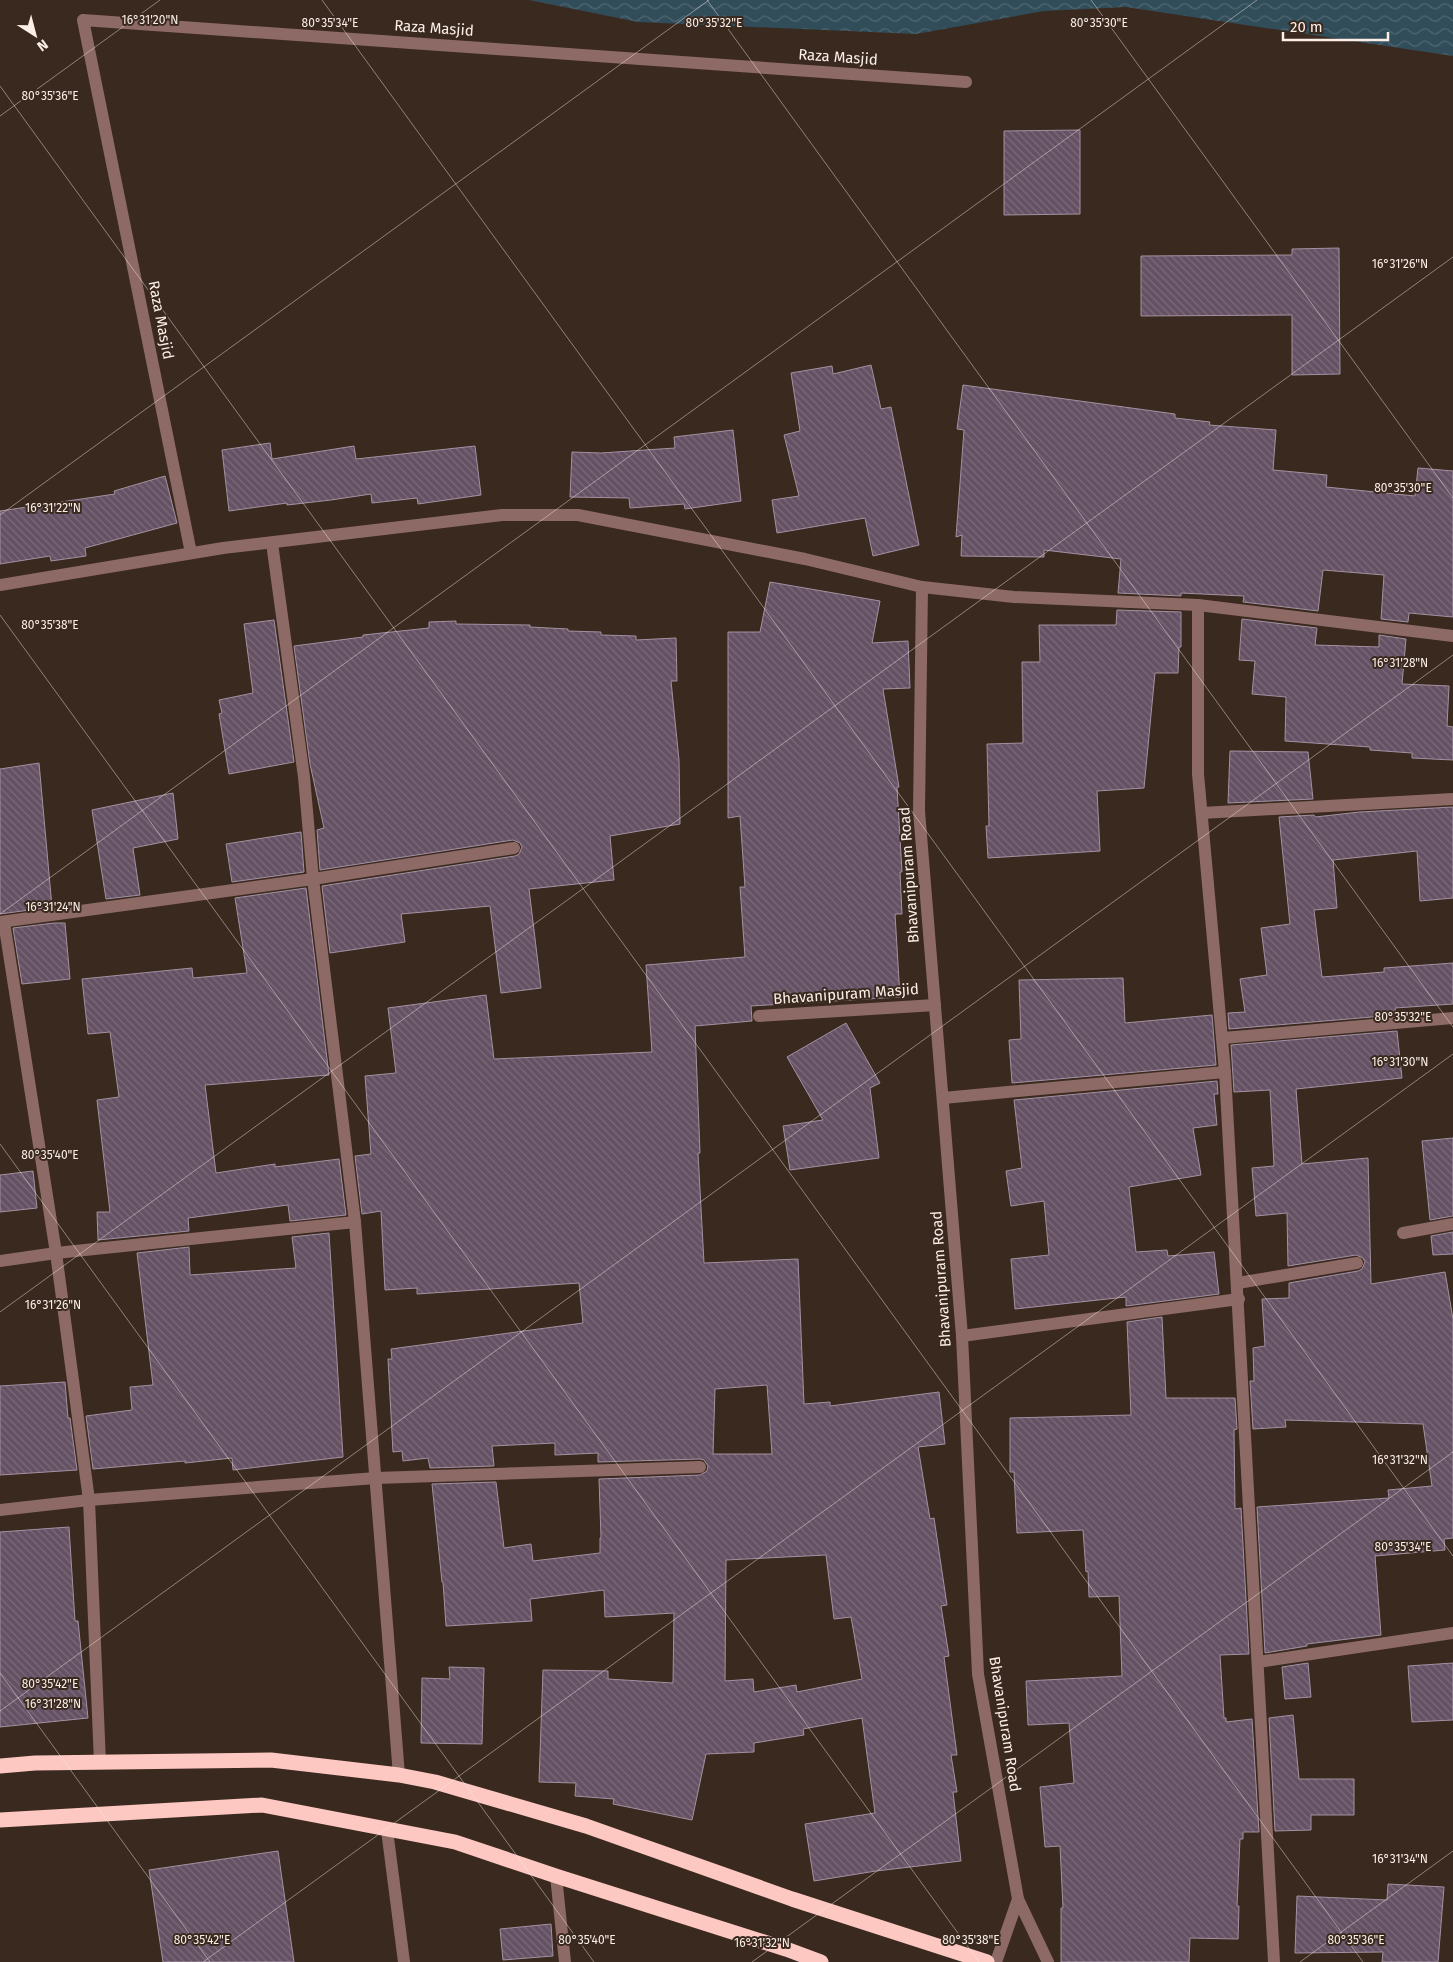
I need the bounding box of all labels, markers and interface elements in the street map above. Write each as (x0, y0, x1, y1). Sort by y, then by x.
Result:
north arrow (10, 10, 60, 60)
scale bar (1283, 10, 1388, 42)
text: 16°31'20"N (122, 13, 178, 27)
text: 80°35'34"E (302, 16, 358, 30)
street label: Raza Masjid (394, 16, 474, 40)
text: 80°35'32"E (686, 16, 742, 30)
text: 80°35'30"E (1070, 16, 1128, 30)
text: 20 m (1290, 18, 1323, 36)
text: N (34, 36, 51, 55)
street label: Raza Masjid (798, 45, 878, 69)
text: 80°35'36"E (21, 89, 79, 103)
text: 16°31'26"N (1372, 257, 1428, 271)
street label: Raza Masjid (145, 279, 177, 361)
text: 80°35'30"E (1374, 481, 1432, 495)
text: 16°31'22"N (25, 501, 81, 515)
text: 80°35'38"E (21, 618, 79, 632)
text: 16°31'28"N (1372, 656, 1428, 670)
street label: Bhavanipuram Road (895, 806, 923, 944)
text: 16°31'24"N (25, 900, 81, 914)
street label: Bhavanipuram Masjid (772, 980, 920, 1008)
text: 80°35'32"E (1375, 1010, 1431, 1024)
text: 16°31'30"N (1372, 1055, 1428, 1069)
text: 80°35'40"E (21, 1148, 79, 1162)
street label: Bhavanipuram Road (927, 1210, 955, 1348)
text: 16°31'26"N (25, 1298, 81, 1312)
text: 16°31'32"N (1372, 1453, 1428, 1467)
text: 80°35'34"E (1375, 1540, 1431, 1554)
street label: Bhavanipuram Road (985, 1655, 1025, 1793)
text: 80°35'42"E (22, 1677, 78, 1691)
text: 16°31'28"N (25, 1697, 81, 1711)
text: 16°31'34"N (1372, 1852, 1428, 1866)
text: 80°35'42"E (174, 1933, 230, 1947)
text: 80°35'40"E (558, 1933, 616, 1947)
text: 80°35'38"E (942, 1933, 1000, 1947)
text: 80°35'36"E (1327, 1933, 1385, 1947)
text: 16°31'32"N (734, 1936, 790, 1950)

